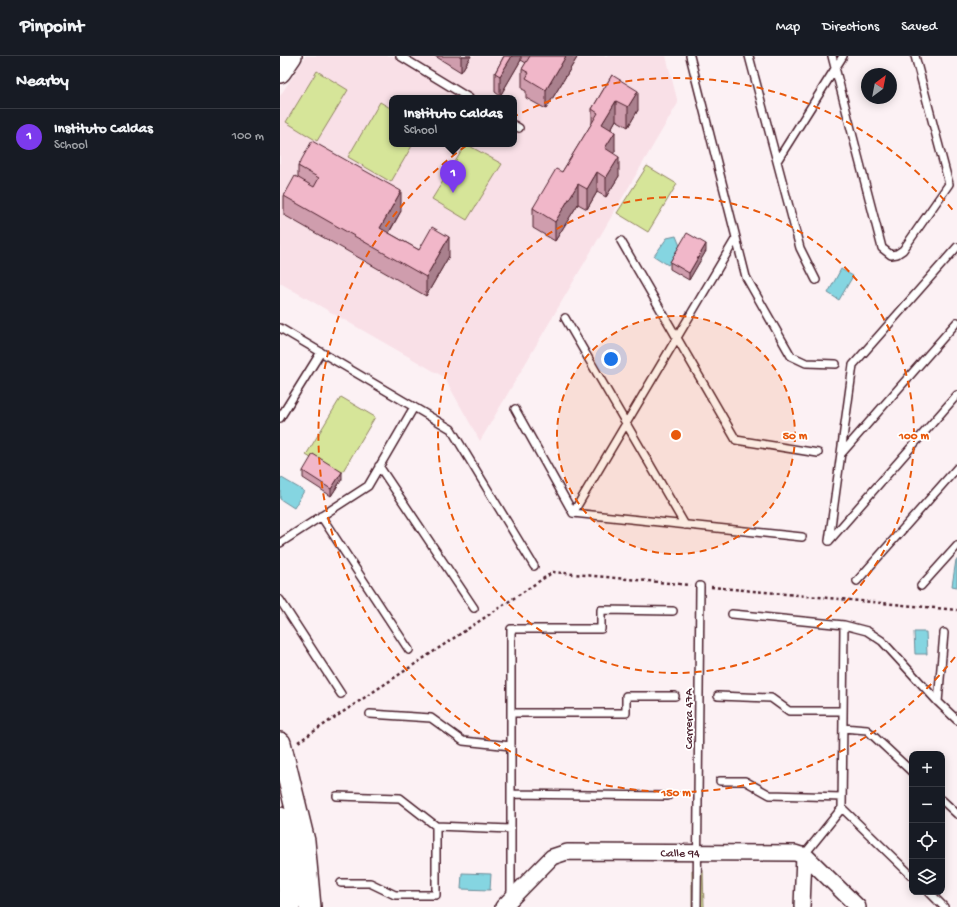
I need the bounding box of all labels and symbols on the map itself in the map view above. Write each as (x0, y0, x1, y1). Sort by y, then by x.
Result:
north arrow (861, 68, 897, 104)
pin: 1 (440, 160, 466, 193)
your location (601, 349, 621, 369)
centre of rings (669, 428, 683, 442)
text: 50 m (783, 430, 808, 444)
text: 100 m (898, 430, 929, 444)
street label: Carrera 47A (683, 688, 697, 749)
text: 150 m (660, 787, 691, 801)
street label: Calle 94 (661, 847, 700, 862)

